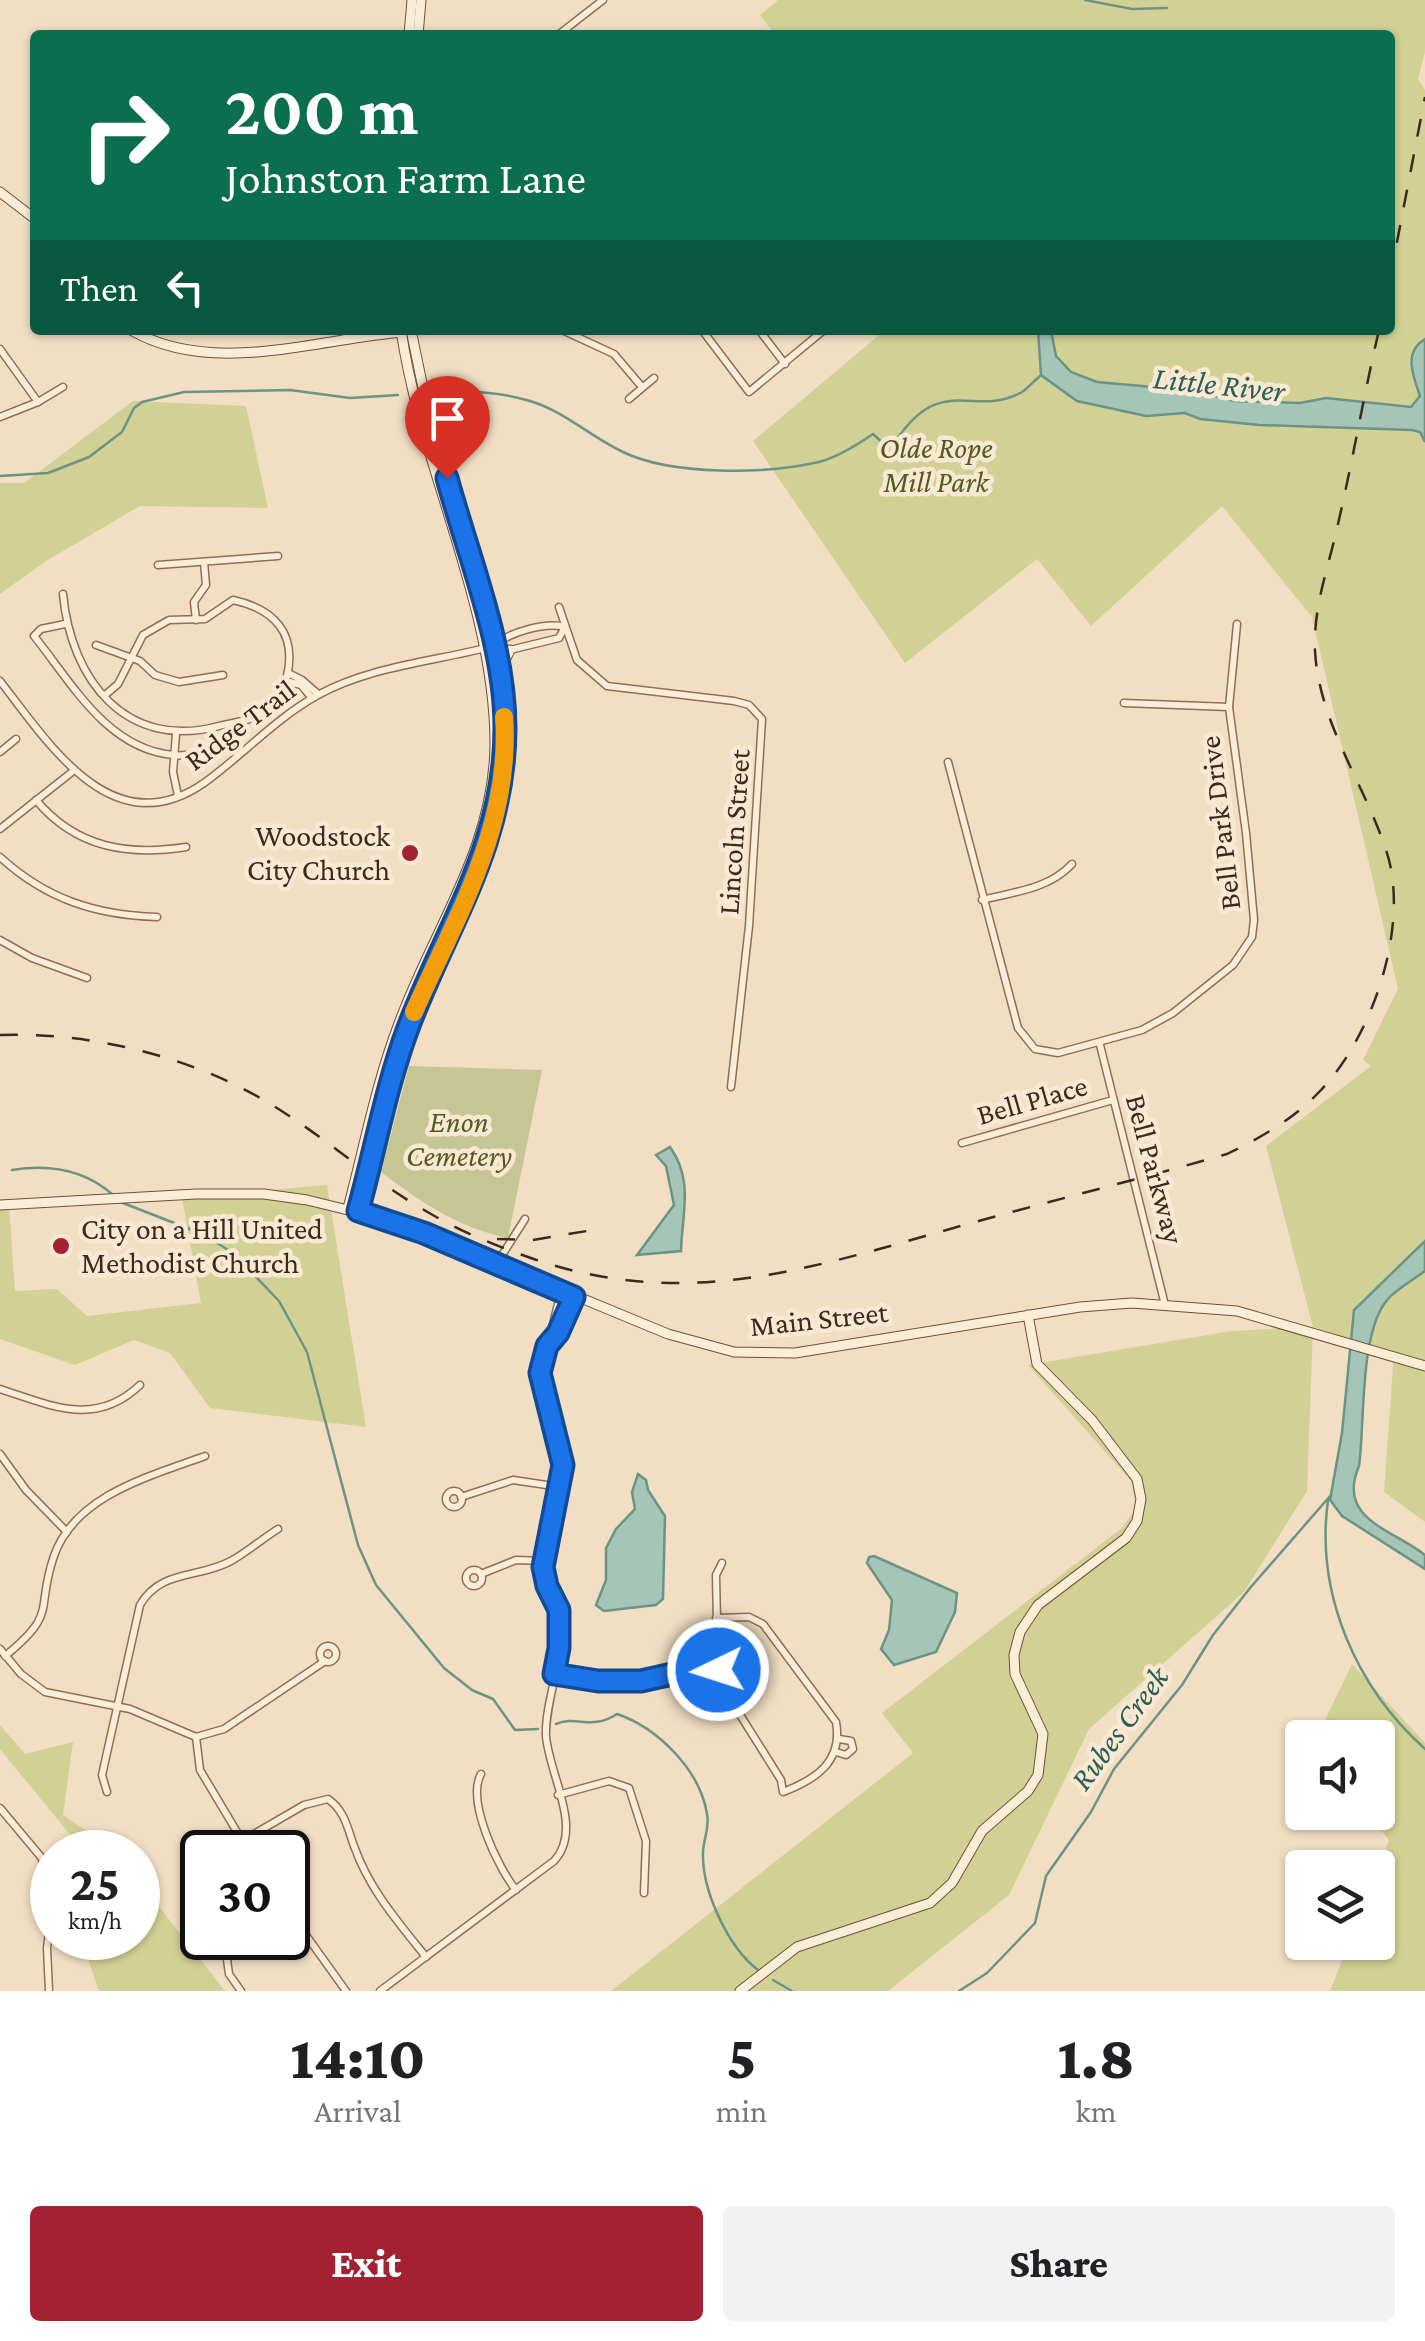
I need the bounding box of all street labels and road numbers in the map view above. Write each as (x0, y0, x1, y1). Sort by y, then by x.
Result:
street label: Ridge Trail (178, 672, 302, 778)
street label: Bell Park Drive (1192, 734, 1247, 912)
street label: Lincoln Street (711, 747, 756, 916)
street label: Bell Place (973, 1068, 1091, 1131)
street label: Bell Parkway (1119, 1091, 1191, 1248)
street label: Main Street (748, 1295, 891, 1342)

